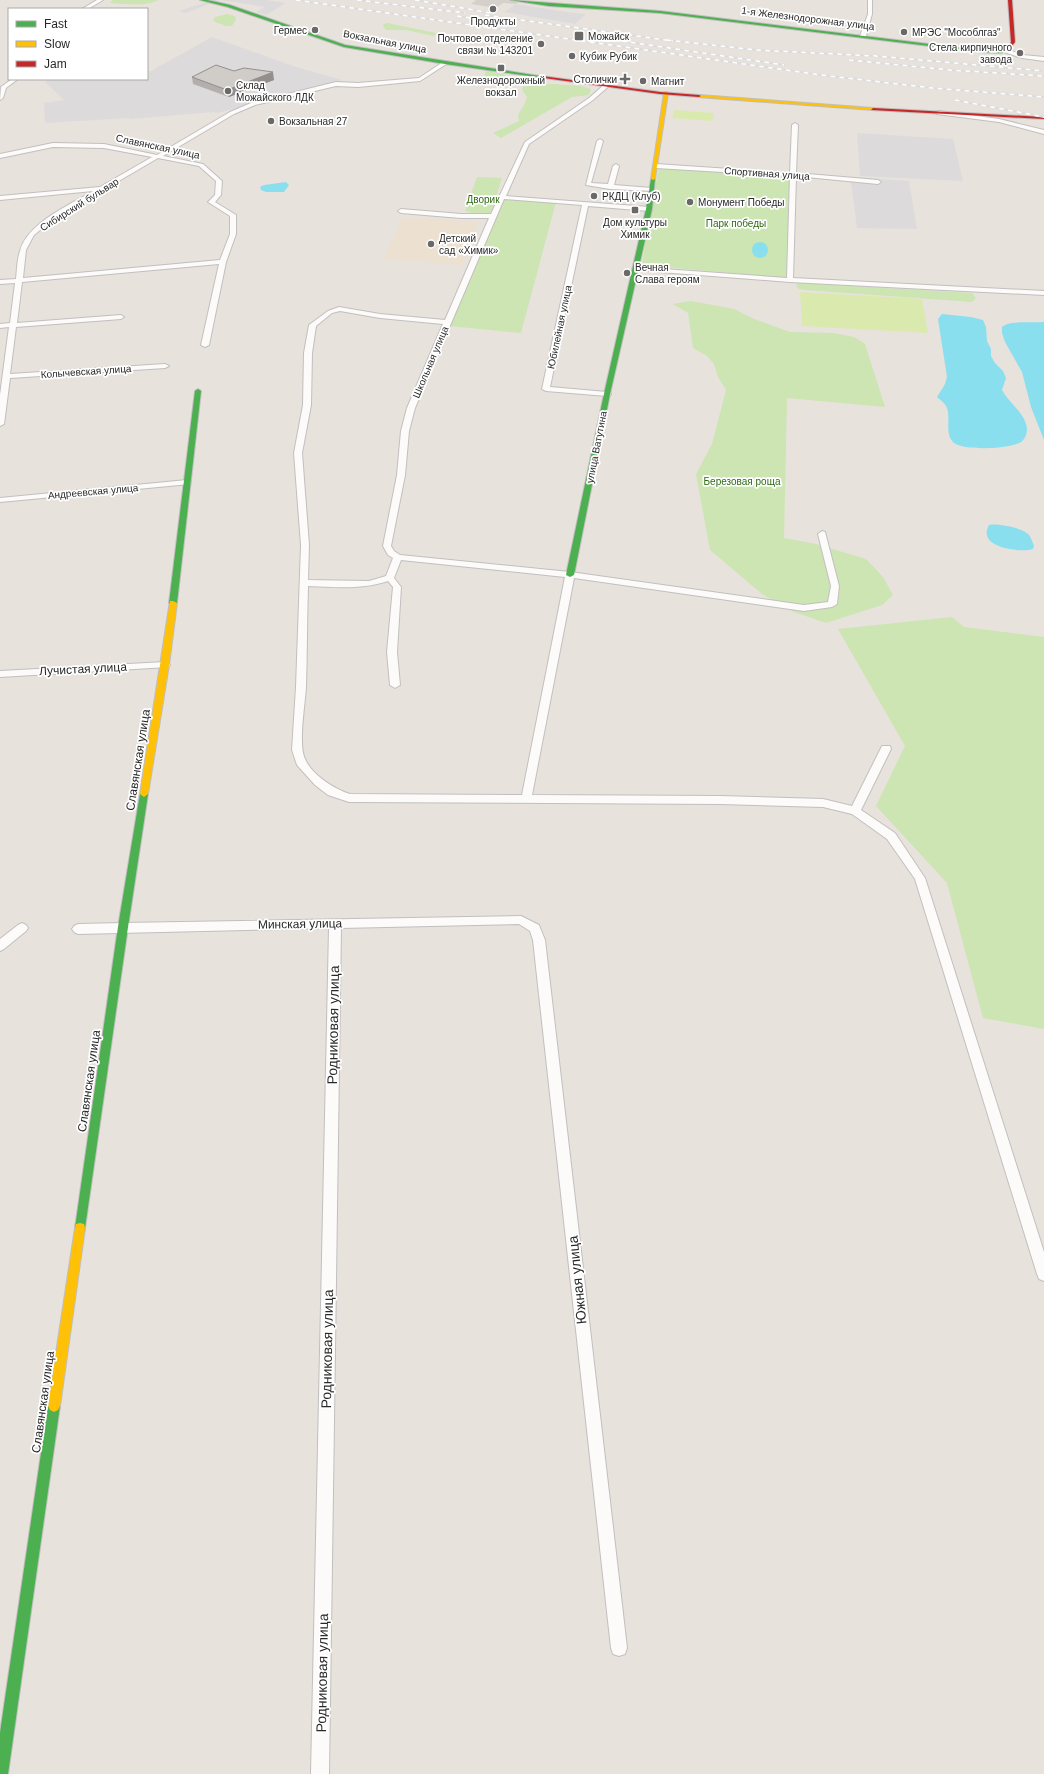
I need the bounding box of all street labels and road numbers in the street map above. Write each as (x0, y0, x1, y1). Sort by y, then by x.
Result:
street label: 1-я Железнодорожная улица (741, 5, 876, 32)
street label: Вокзальная улица (342, 28, 428, 55)
street label: Славянская улица (115, 132, 201, 161)
street label: Спортивная улица (724, 165, 811, 182)
street label: Сибирский бульвар (38, 176, 121, 233)
street label: Юбилейная улица (545, 284, 574, 370)
street label: Школьная улица (410, 324, 451, 400)
street label: Колычевская улица (40, 363, 132, 380)
street label: улица Ватутина (584, 410, 609, 484)
street label: Андреевская улица (47, 482, 139, 501)
street label: Лучистая улица (39, 660, 128, 678)
street label: Славянская улица (123, 708, 153, 812)
street label: Минская улица (258, 916, 343, 932)
street label: Родниковая улица (324, 965, 342, 1085)
street label: Славянская улица (75, 1029, 103, 1133)
street label: Южная улица (564, 1235, 590, 1325)
street label: Родниковая улица (318, 1289, 336, 1409)
street label: Славянская улица (29, 1350, 57, 1454)
street label: Родниковая улица (313, 1613, 331, 1733)

